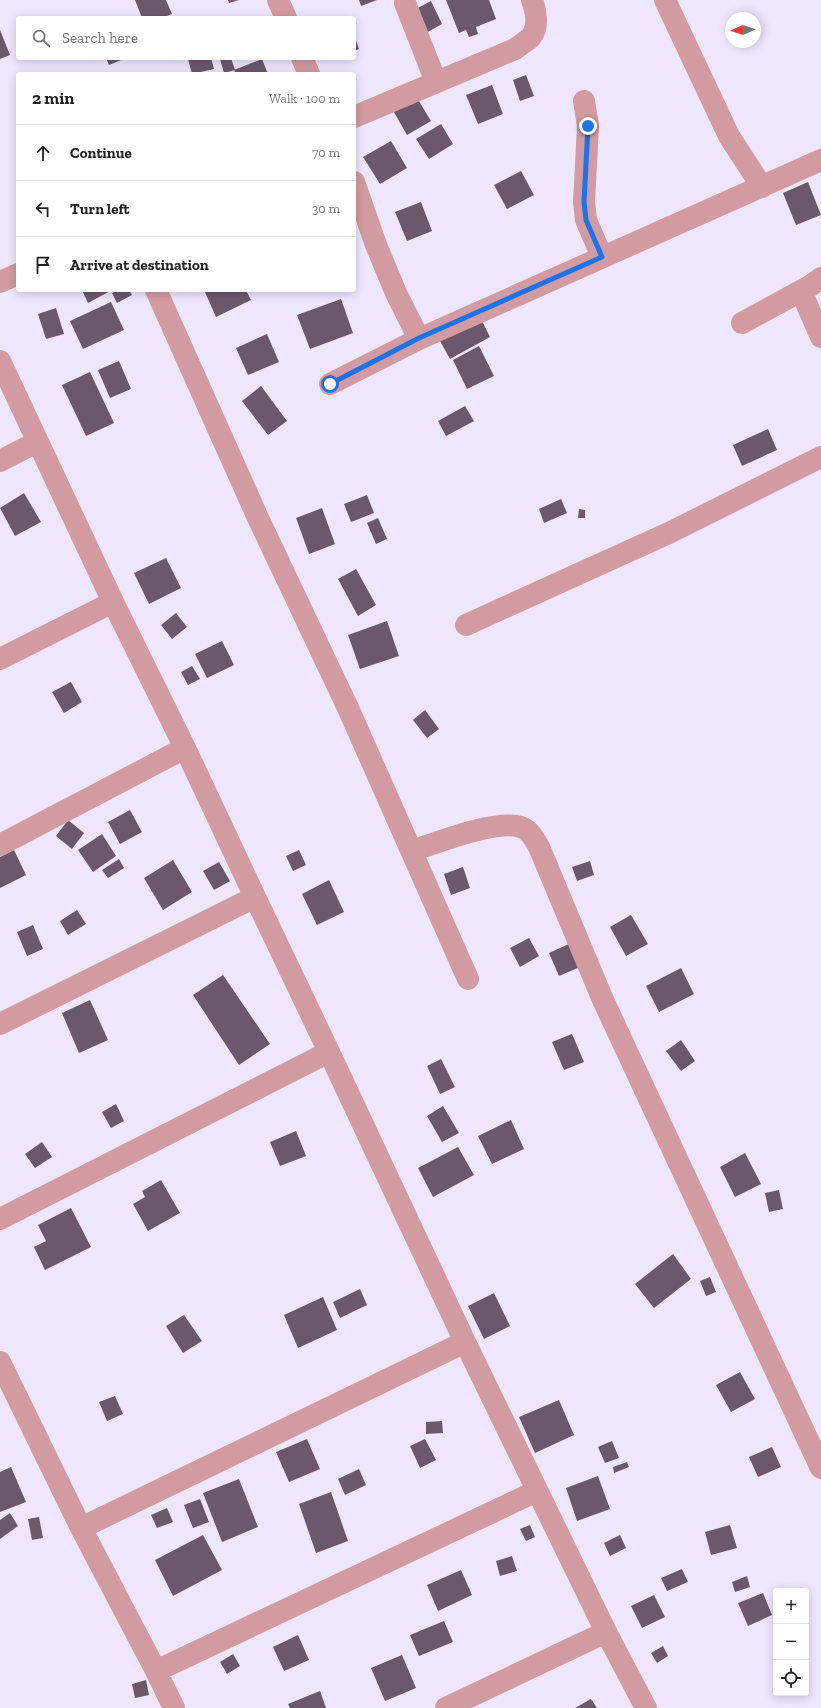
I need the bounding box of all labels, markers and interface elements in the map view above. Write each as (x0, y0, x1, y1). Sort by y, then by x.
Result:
north arrow (725, 12, 761, 48)
search box (16, 16, 356, 60)
icon: search (30, 27, 52, 49)
text: Search here (62, 29, 138, 47)
text: 2 min (32, 88, 74, 108)
text: Walk · 100 m (269, 91, 340, 106)
route end (579, 117, 597, 135)
icon: ahead (32, 142, 54, 164)
text: Continue (70, 144, 132, 162)
text: 70 m (312, 145, 340, 160)
icon: left (32, 198, 54, 220)
text: Turn left (70, 200, 130, 218)
text: 30 m (312, 201, 340, 216)
icon: arrive (32, 254, 54, 276)
text: Arrive at destination (70, 256, 209, 274)
route start (321, 375, 339, 393)
map controls (773, 1588, 809, 1696)
button: + (773, 1588, 809, 1624)
button: − (773, 1624, 809, 1660)
button: locate (773, 1660, 809, 1696)

